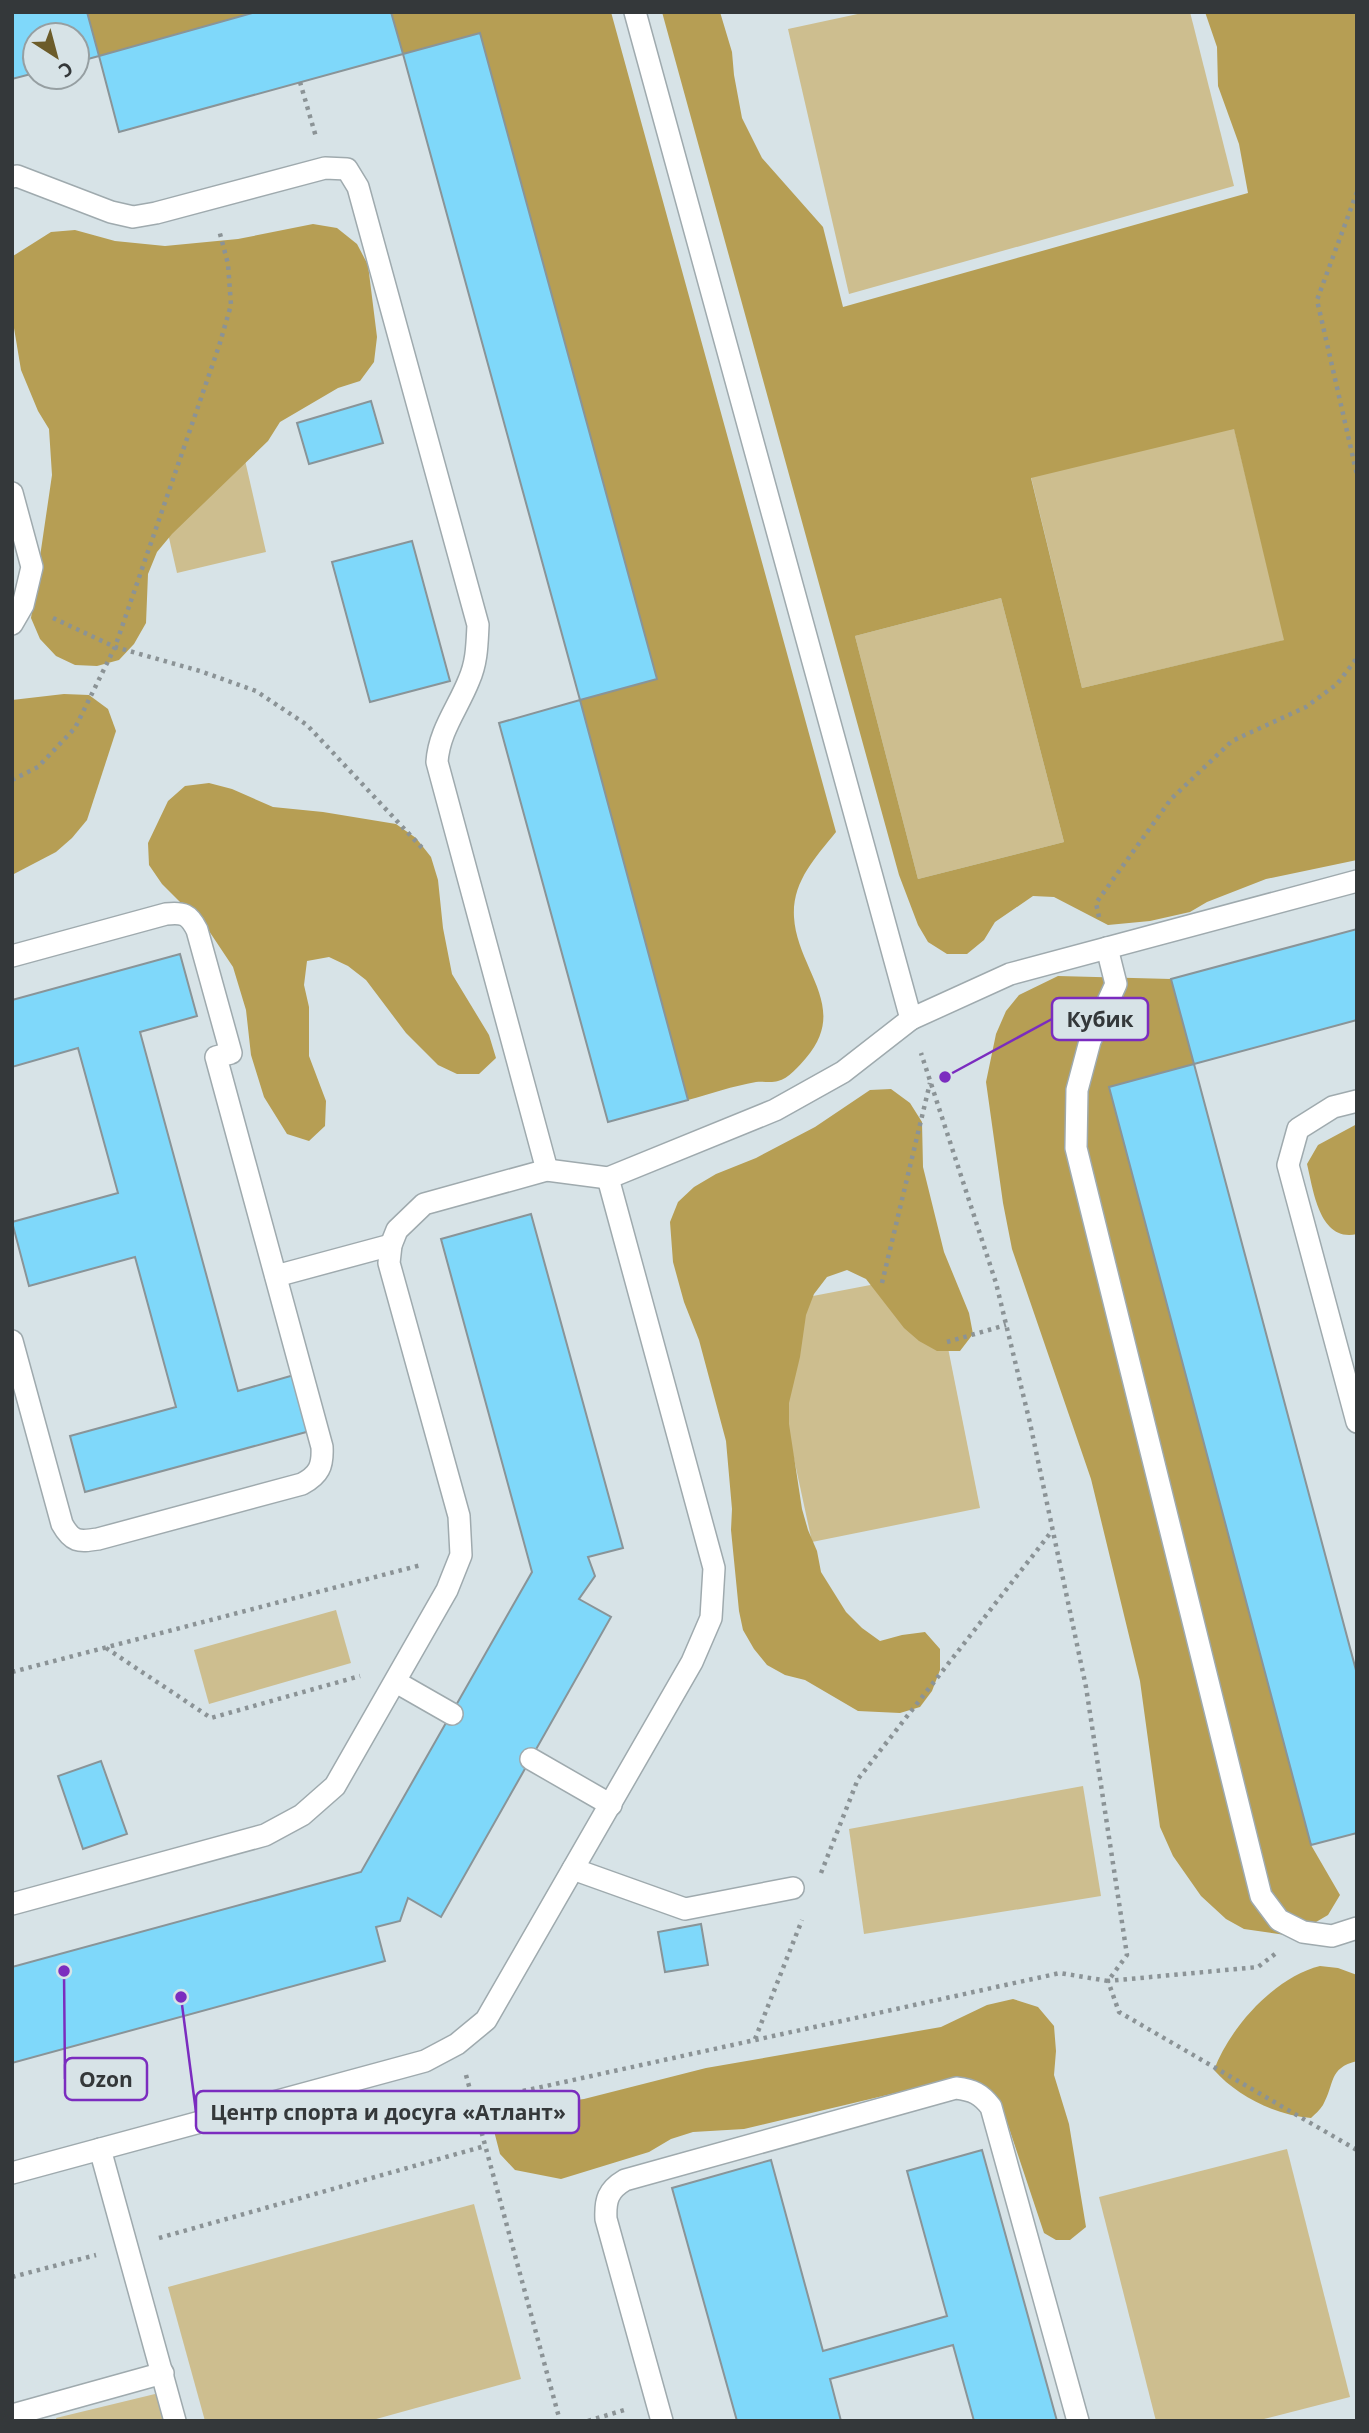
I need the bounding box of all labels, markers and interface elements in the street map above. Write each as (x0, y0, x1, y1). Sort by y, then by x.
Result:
north arrow (21, 21, 91, 91)
text: С (53, 56, 79, 84)
callout: Кубик (1052, 998, 1148, 1040)
text: Кубик (1066, 1005, 1134, 1033)
callout: Ozon (65, 2058, 147, 2100)
text: Ozon (79, 2065, 133, 2093)
callout: Центр спорта и досуга «Атлант» (196, 2091, 579, 2133)
text: Центр спорта и досуга «Атлант» (210, 2098, 566, 2126)

